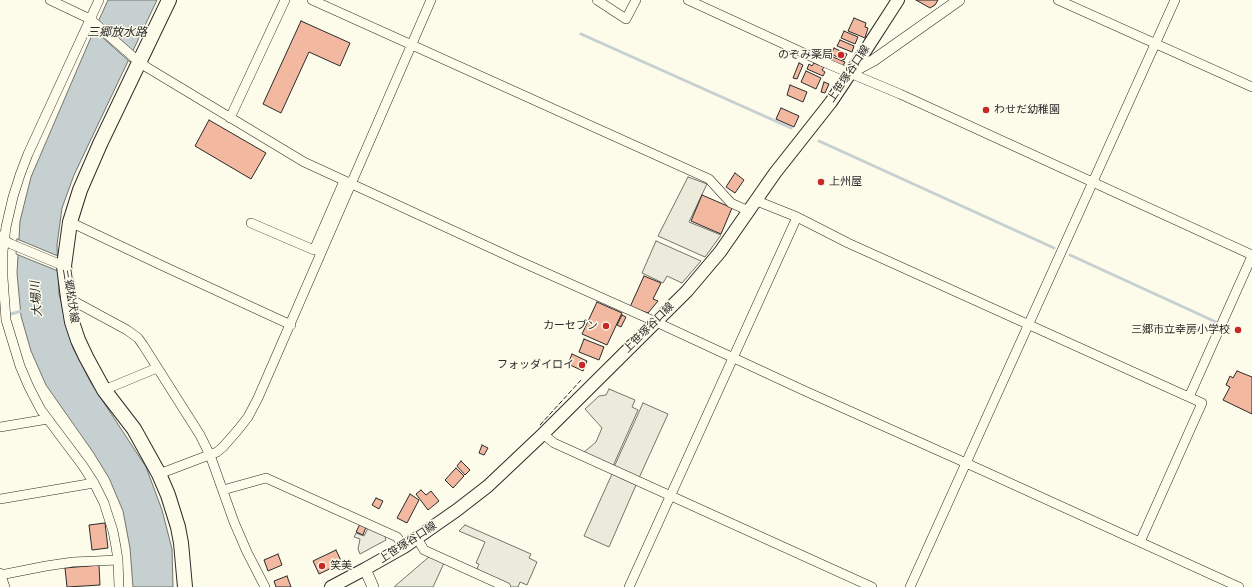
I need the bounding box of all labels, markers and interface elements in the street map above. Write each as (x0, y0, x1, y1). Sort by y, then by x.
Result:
water label: 三郷放水路 (87, 26, 147, 40)
street label: 上笹塚谷口線 (825, 43, 873, 105)
place label: のぞみ薬局 (778, 48, 833, 62)
marker: のぞみ薬局 (836, 50, 846, 60)
place label: わせだ幼稚園 (994, 103, 1060, 117)
marker: わせだ幼稚園 (981, 105, 991, 115)
place label: 上州屋 (829, 175, 862, 189)
marker: 上州屋 (816, 177, 826, 187)
street label: 三郷松伏線 (59, 268, 81, 324)
water label: 大場川 (29, 281, 45, 317)
street label: 上笹塚谷口線 (621, 300, 677, 356)
place label: カーセブン (543, 319, 598, 333)
marker: カーセブン (601, 321, 611, 331)
place label: 三郷市立幸房小学校 (1131, 323, 1230, 337)
marker: 三郷市立幸房小学校 (1233, 325, 1243, 335)
place label: フォッダイロイ (497, 358, 574, 372)
marker: フォッダイロイ (577, 360, 587, 370)
street label: 上笹塚谷口線 (377, 519, 439, 567)
place label: 笑美 (330, 559, 352, 573)
marker: 笑美 (317, 561, 327, 571)

